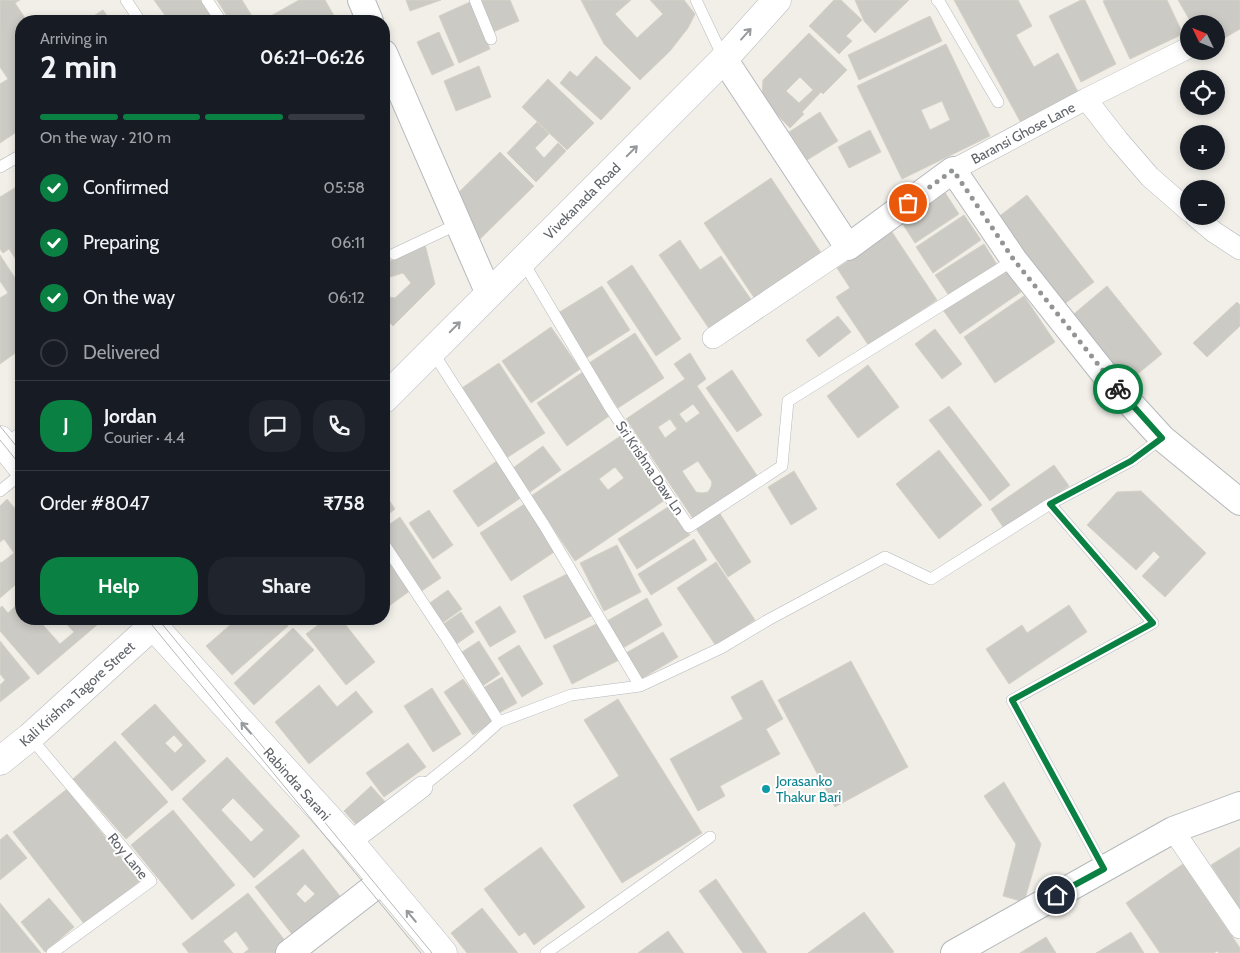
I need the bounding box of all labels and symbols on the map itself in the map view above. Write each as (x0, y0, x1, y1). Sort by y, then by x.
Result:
north arrow (1180, 15, 1225, 60)
one-way arrow (740, 28, 752, 41)
street label: Baransi Ghose Lane (968, 98, 1078, 168)
one-way arrow (626, 144, 638, 157)
street label: Vivekanada Road (540, 159, 624, 243)
pin (887, 182, 929, 224)
one-way arrow (449, 321, 461, 333)
courier (1093, 364, 1143, 414)
street label: Sri Krishna Daw Ln (612, 417, 688, 519)
street label: Kali Krishna Tagore Street (16, 637, 139, 751)
one-way arrow (240, 722, 252, 735)
street label: Rabindra Sarani (259, 744, 335, 824)
place label: Jorasanko Thakur Bari (775, 772, 841, 806)
marker: Jorasanko Thakur Bari (760, 783, 772, 795)
street label: Roy Lane (104, 829, 152, 883)
pin (1035, 874, 1077, 916)
one-way arrow (406, 909, 417, 922)

